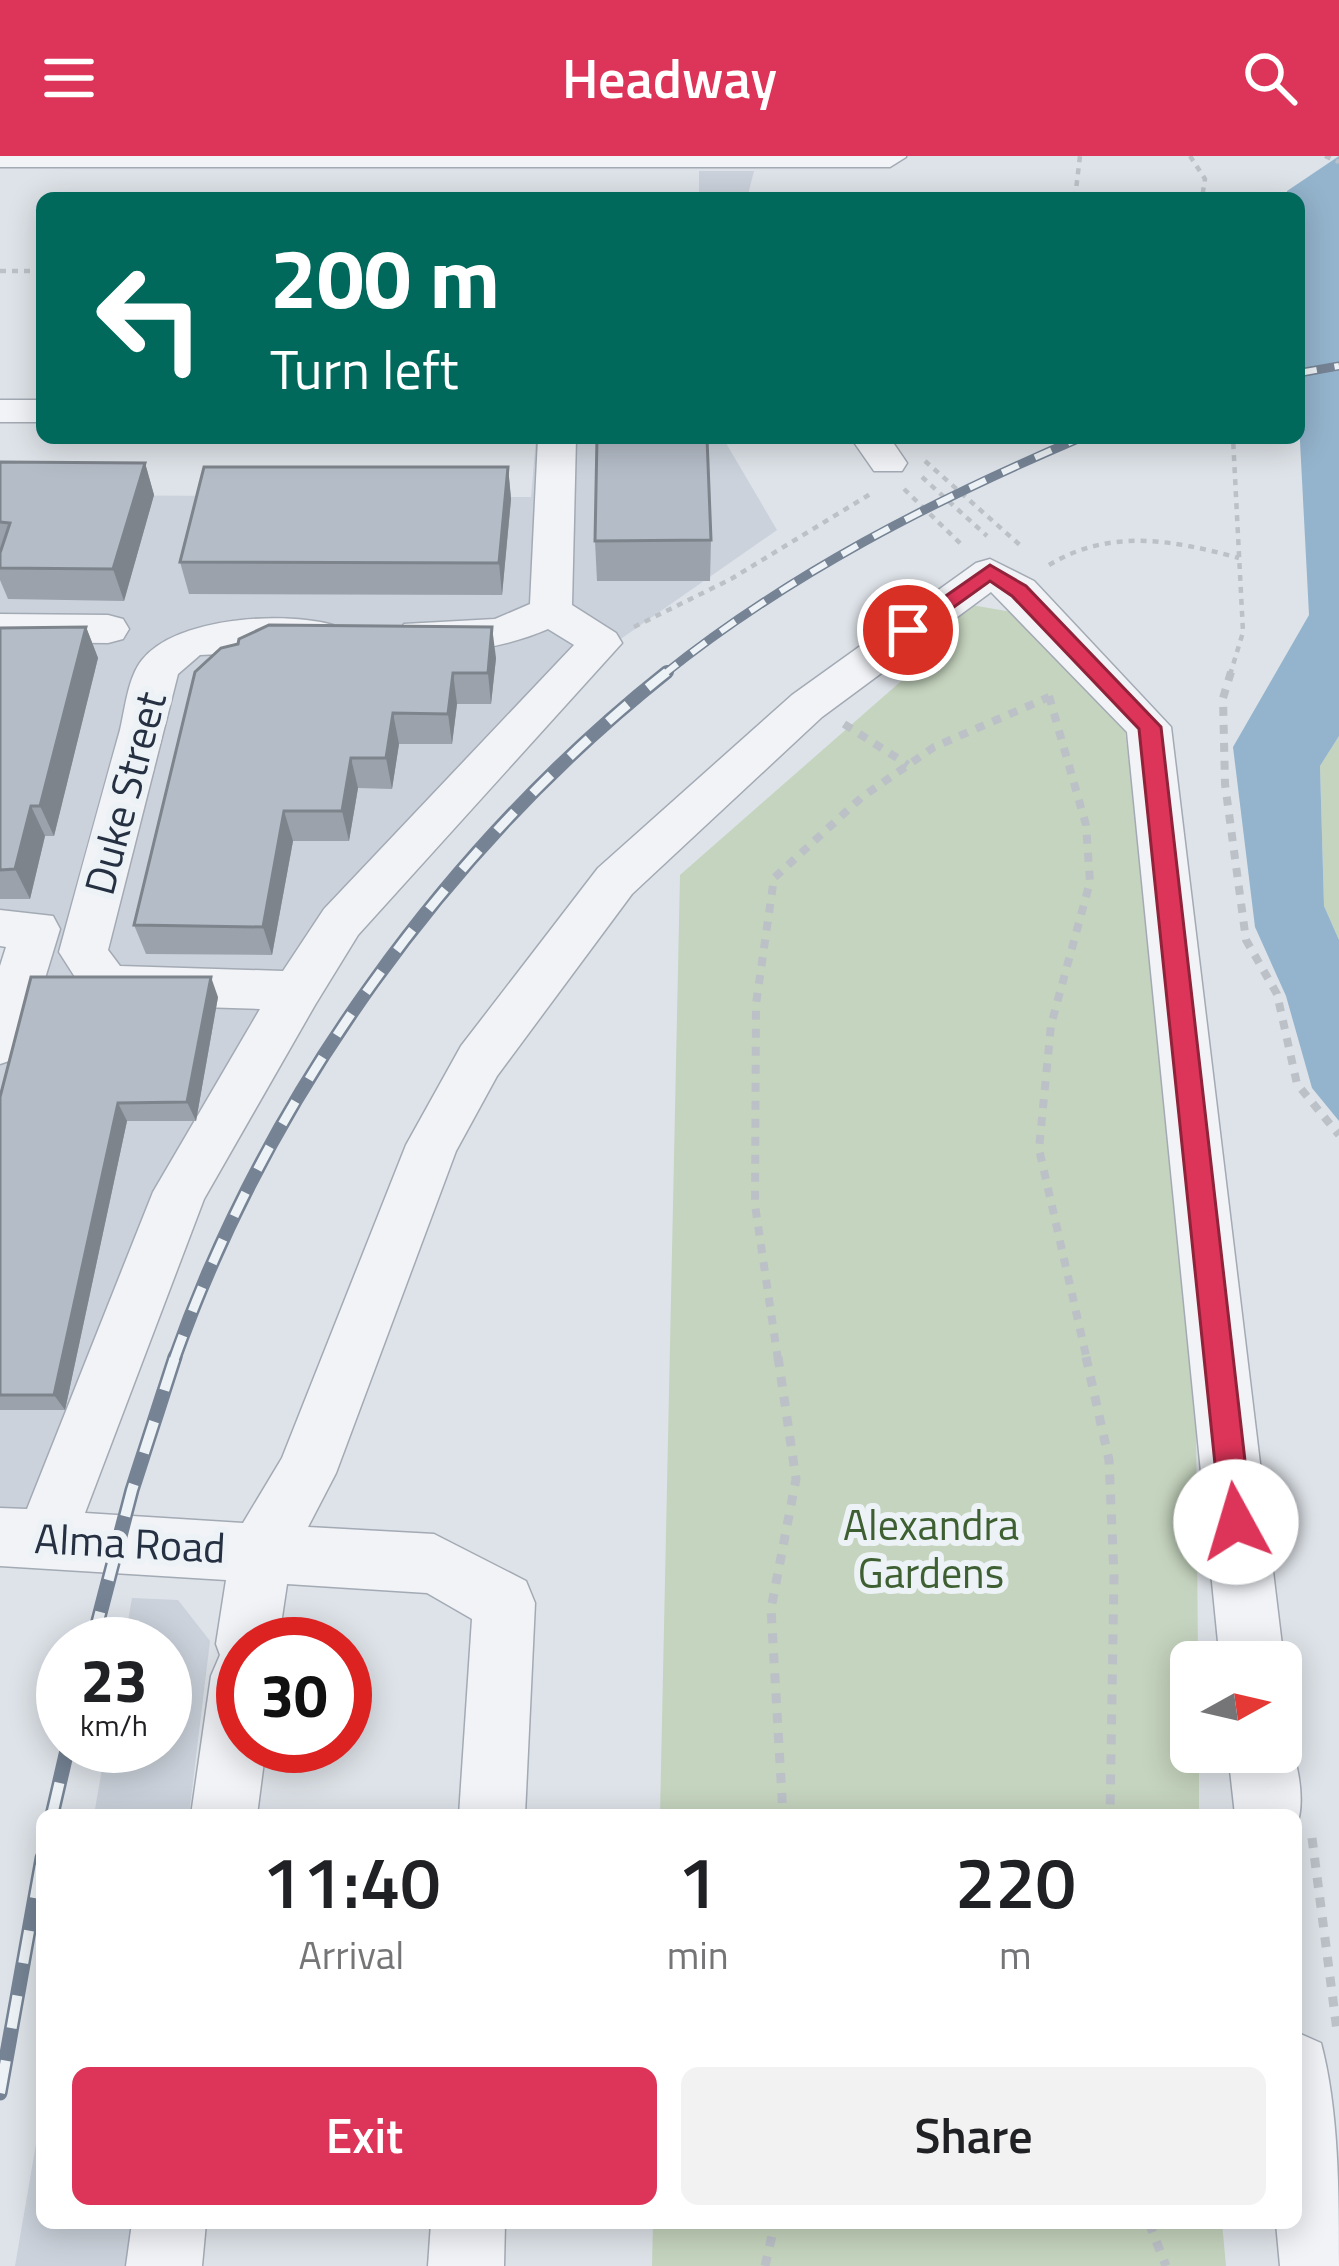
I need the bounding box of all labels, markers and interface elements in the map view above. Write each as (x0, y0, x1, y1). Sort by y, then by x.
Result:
text: Headway (562, 37, 777, 119)
icon: menu (36, 45, 102, 111)
icon: search (1237, 45, 1303, 111)
text: 200 m (270, 213, 500, 341)
icon: left (72, 240, 228, 396)
text: Turn left (270, 328, 459, 410)
pin (857, 579, 959, 681)
icon: arrive (875, 597, 941, 663)
street label: Duke Street (66, 684, 182, 901)
position arrow (1173, 1459, 1299, 1585)
park label: Alexandra Gardens (843, 1492, 1019, 1604)
street label: Alma Road (33, 1505, 227, 1579)
speed limit sign: 30 (216, 1617, 372, 1773)
text: 23 (80, 1634, 148, 1725)
north arrow (1170, 1641, 1302, 1773)
map controls (1170, 1641, 1302, 1773)
text: km/h (80, 1702, 148, 1748)
text: 11:40 (262, 1826, 441, 1936)
text: 1 (678, 1826, 718, 1936)
text: 220 (955, 1826, 1076, 1936)
text: Arrival (298, 1925, 404, 1984)
text: min (667, 1925, 729, 1984)
text: m (999, 1925, 1032, 1984)
button: Exit (72, 2067, 657, 2205)
button: Share (681, 2067, 1266, 2205)

